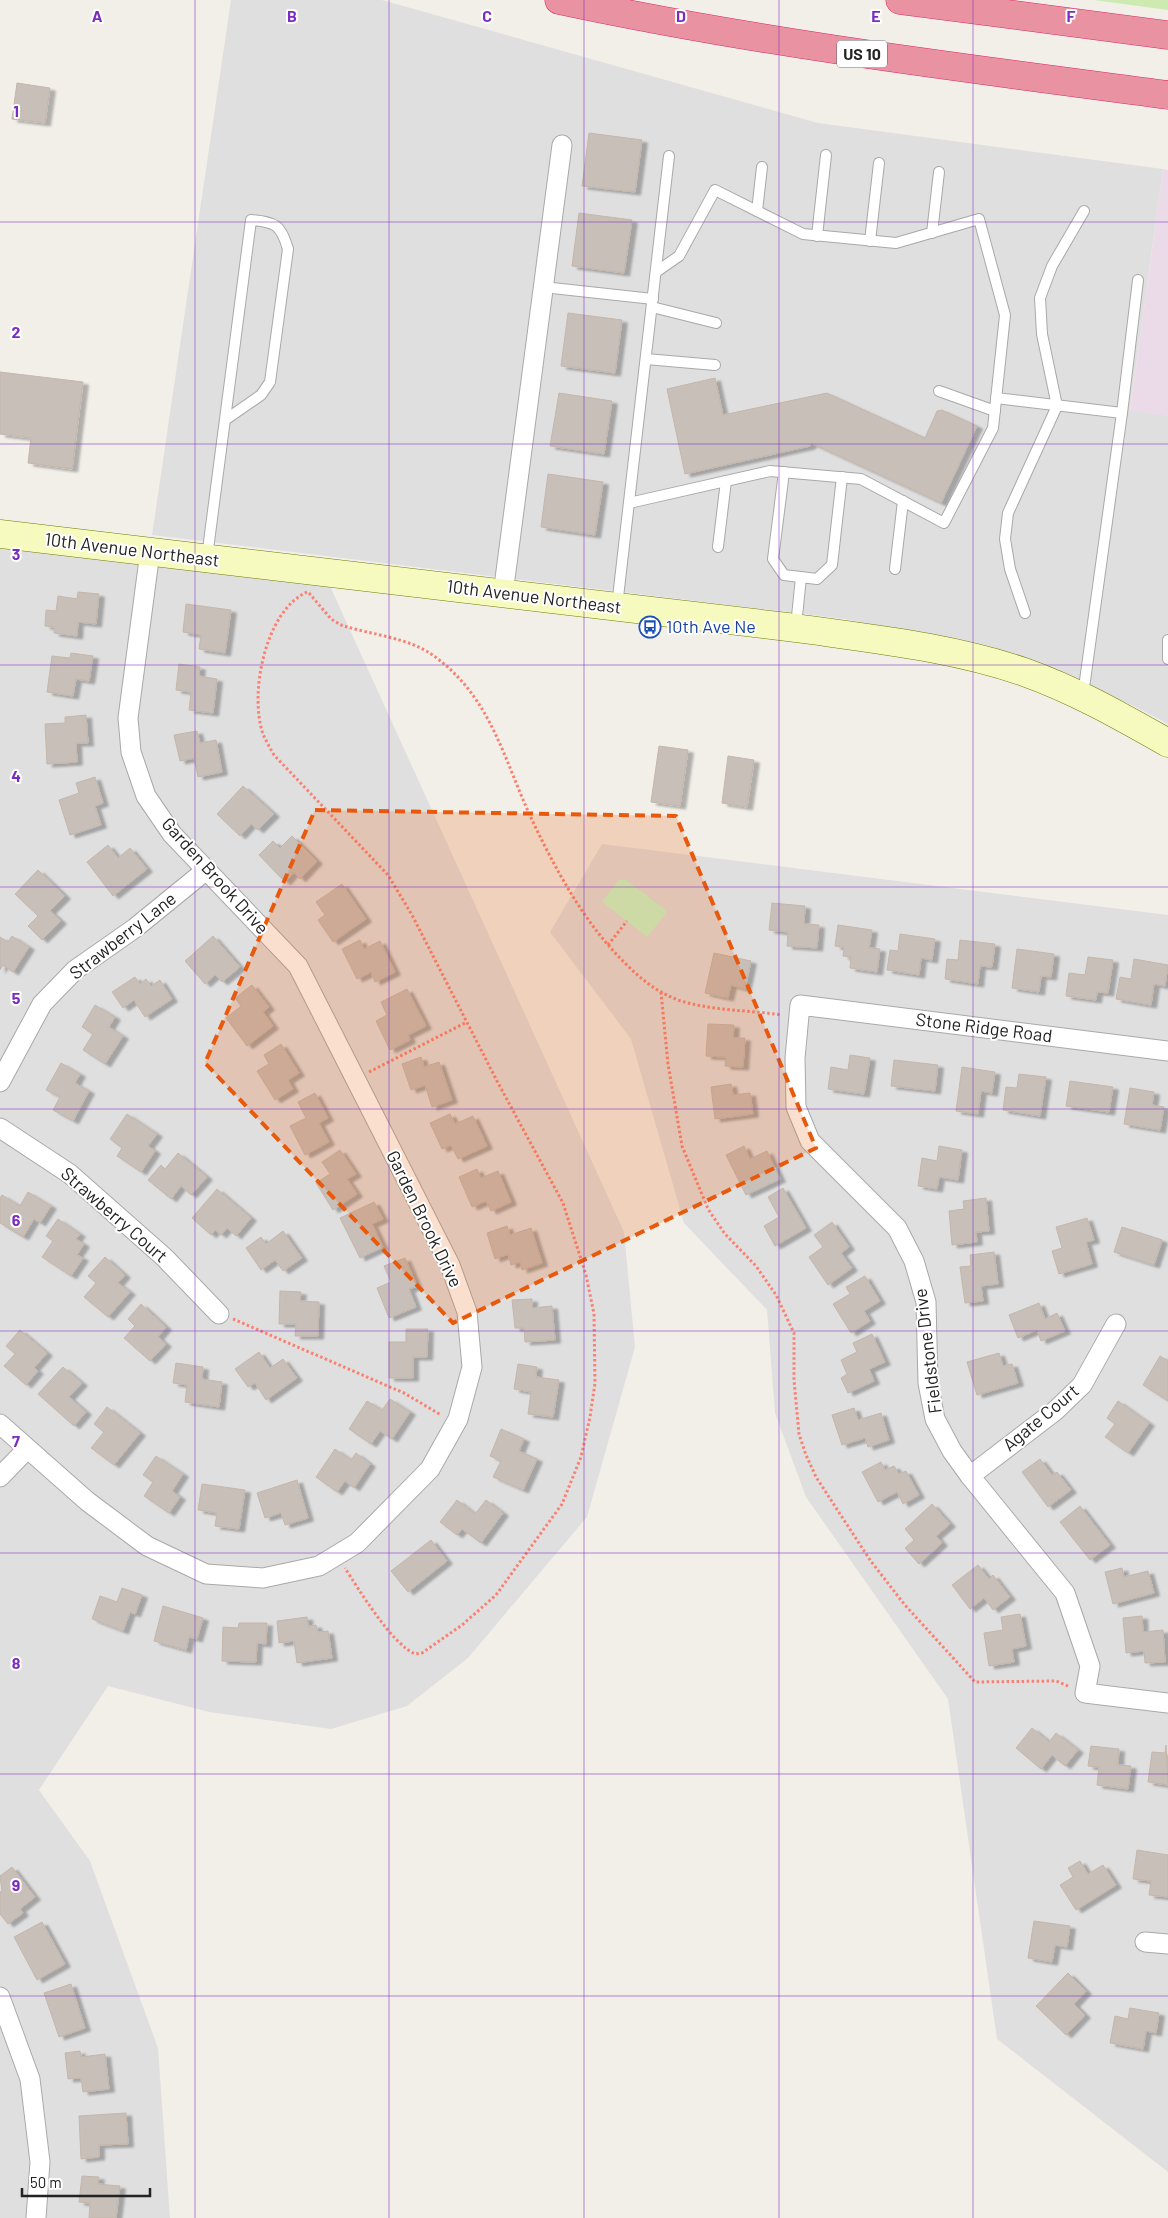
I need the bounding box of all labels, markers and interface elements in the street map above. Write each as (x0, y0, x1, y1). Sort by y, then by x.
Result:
text: A (92, 6, 103, 25)
text: B (287, 6, 297, 25)
text: C (482, 6, 492, 25)
text: D (676, 6, 686, 25)
text: E (871, 6, 881, 25)
text: F (1067, 6, 1076, 25)
road number: US 10 (837, 41, 887, 68)
text: 1 (13, 101, 19, 120)
text: 2 (12, 322, 21, 341)
street label: 10th Avenue Northeast (43, 527, 221, 571)
text: 3 (12, 544, 20, 563)
street label: 10th Avenue Northeast (445, 574, 623, 618)
bus stop icon: 10th Ave Ne (638, 615, 662, 639)
place label: 10th Ave Ne (666, 615, 756, 637)
text: 4 (11, 766, 21, 785)
street label: Garden Brook Drive (158, 812, 274, 938)
street label: Strawberry Lane (65, 887, 180, 984)
text: 5 (12, 988, 21, 1007)
street label: Stone Ridge Road (915, 1008, 1054, 1046)
street label: Garden Brook Drive (382, 1147, 468, 1291)
street label: Strawberry Court (57, 1162, 173, 1267)
text: 6 (12, 1210, 21, 1229)
street label: Fieldstone Drive (908, 1287, 946, 1415)
street label: Agate Court (998, 1379, 1083, 1455)
text: 7 (12, 1431, 20, 1450)
text: 8 (12, 1653, 21, 1672)
text: 9 (12, 1875, 20, 1894)
scale bar (22, 2166, 150, 2198)
text: 50 m (30, 2173, 62, 2191)

